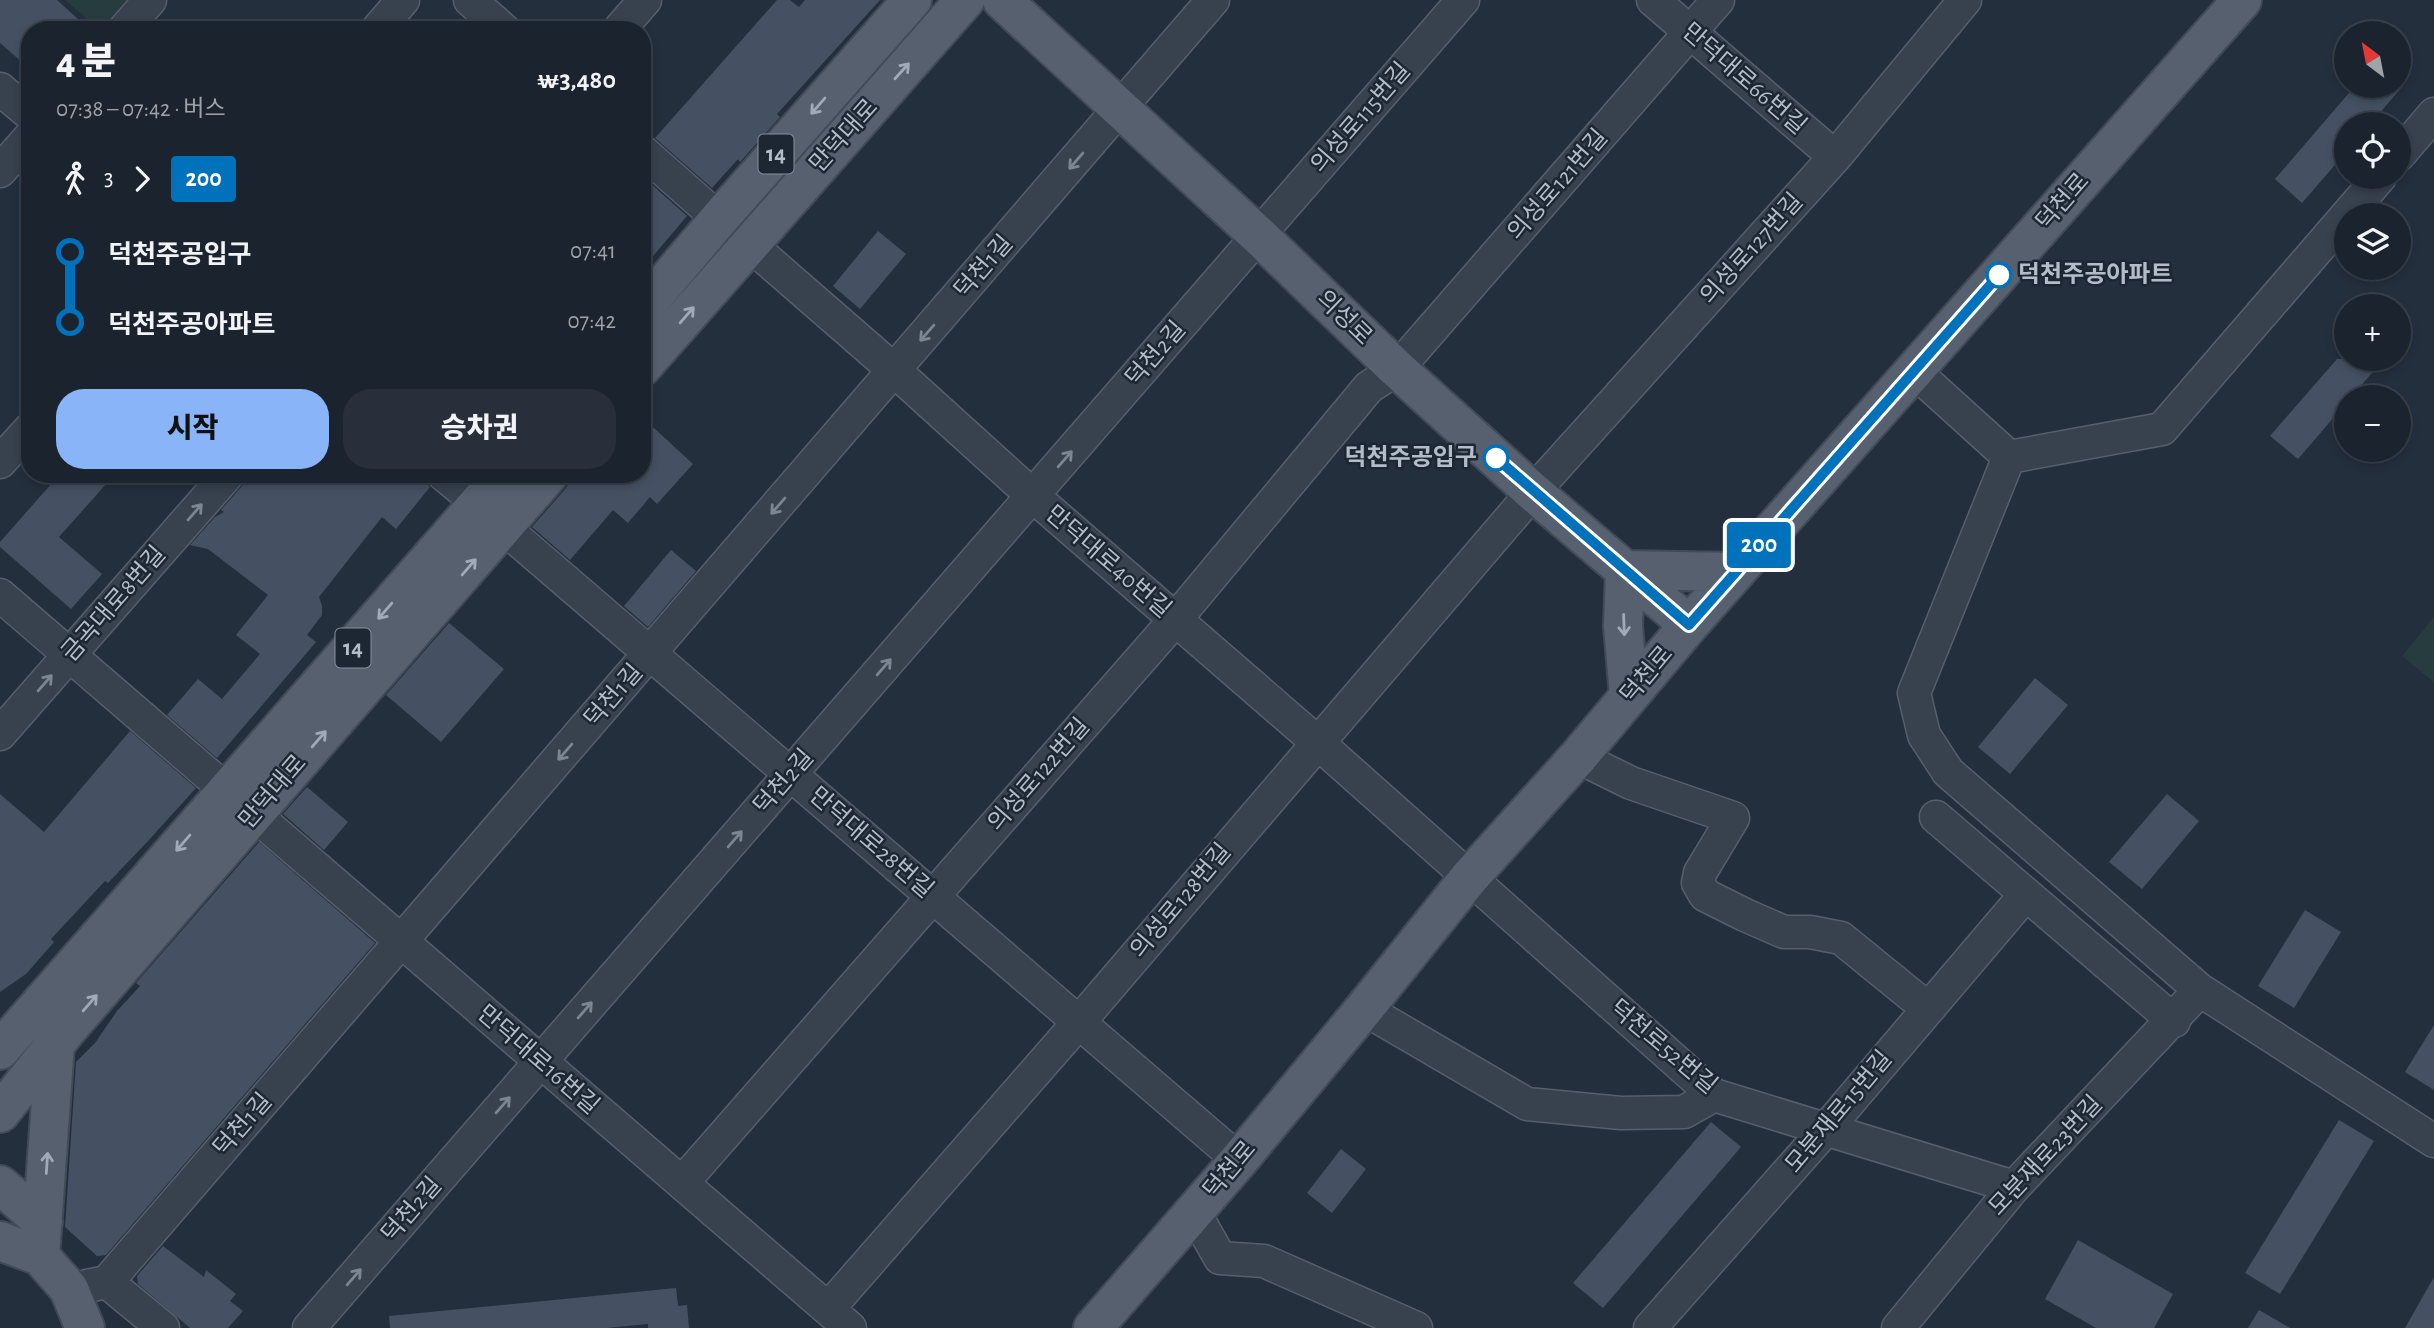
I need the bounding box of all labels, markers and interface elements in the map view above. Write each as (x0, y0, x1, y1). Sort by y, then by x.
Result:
street label: 만덕대로66번길 (1678, 18, 1811, 139)
north arrow (2334, 21, 2412, 98)
map controls (2334, 21, 2411, 462)
text: 4 분 (56, 44, 116, 82)
street label: 의성로115번길 (1306, 58, 1415, 178)
one-way arrow (894, 62, 910, 80)
text: ₩3,480 (537, 67, 616, 93)
street label: 만덕대로 (805, 94, 882, 177)
one-way arrow (810, 97, 826, 115)
text: 07:38 – 07:42 · 버스 (56, 98, 226, 121)
button: locate (2334, 112, 2411, 189)
street label: 의성로121번길 (1503, 124, 1612, 245)
road number: 14 (758, 134, 794, 174)
one-way arrow (1068, 152, 1084, 170)
icon: walk (56, 160, 94, 198)
icon: forward (123, 160, 161, 198)
text: 3 (104, 167, 113, 190)
text: 200 (185, 167, 222, 191)
street label: 덕천로 (2031, 168, 2094, 235)
street label: 의성로127번길 (1696, 188, 1808, 309)
button: layers (2334, 203, 2411, 280)
street label: 덕천1길 (950, 230, 1017, 303)
text: 07:41 (570, 240, 616, 263)
text: 덕천주공입구 (108, 242, 252, 268)
place label: 덕천주공아파트 (2018, 261, 2173, 287)
marker: 덕천주공아파트 (1986, 262, 2012, 288)
street label: 의성로 (1312, 286, 1377, 350)
button: + (2334, 294, 2411, 371)
one-way arrow (679, 306, 695, 324)
text: 07:42 (567, 310, 616, 333)
text: 덕천주공아파트 (108, 312, 275, 338)
street label: 덕천2길 (1121, 316, 1190, 391)
one-way arrow (919, 324, 935, 342)
button: − (2334, 385, 2411, 462)
button: 시작 (56, 389, 329, 469)
button: 승차권 (343, 389, 616, 469)
place label: 덕천주공입구 (1345, 444, 1477, 470)
marker: 덕천주공입구 (1483, 445, 1509, 471)
one-way arrow (1057, 450, 1073, 468)
one-way arrow (770, 496, 786, 514)
street label: 만덕대로40번길 (1041, 501, 1176, 622)
one-way arrow (187, 503, 203, 521)
line badge: 200 (1719, 522, 1799, 568)
text: 200 (1741, 533, 1777, 557)
street label: 금곡대로8번길 (57, 541, 170, 666)
one-way arrow (461, 558, 477, 576)
one-way arrow (377, 602, 394, 619)
one-way arrow (1617, 614, 1631, 637)
road number: 14 (336, 628, 370, 668)
street label: 덕천로 (1616, 641, 1677, 708)
one-way arrow (876, 658, 892, 676)
street label: 덕천1길 (580, 659, 647, 732)
one-way arrow (37, 674, 53, 692)
street label: 의성로122번길 (983, 713, 1094, 836)
one-way arrow (311, 730, 327, 748)
one-way arrow (557, 743, 573, 761)
street label: 덕천2길 (749, 744, 818, 819)
street label: 만덕대로 (234, 750, 311, 833)
street label: 만덕대로28번길 (805, 782, 938, 903)
one-way arrow (726, 831, 743, 848)
one-way arrow (175, 833, 191, 851)
street label: 의성로128번길 (1126, 839, 1235, 963)
one-way arrow (82, 995, 98, 1013)
street label: 덕천로52번길 (1605, 995, 1722, 1098)
street label: 만덕대로16번길 (473, 1000, 604, 1119)
one-way arrow (577, 1002, 593, 1020)
street label: 모분재로15번길 (1781, 1046, 1897, 1177)
street label: 덕천1길 (209, 1088, 276, 1161)
street label: 모분재로23번길 (1984, 1091, 2107, 1220)
one-way arrow (495, 1096, 511, 1114)
street label: 덕천로 (1199, 1136, 1260, 1203)
one-way arrow (41, 1153, 54, 1175)
street label: 덕천2길 (377, 1172, 446, 1247)
one-way arrow (345, 1268, 361, 1286)

